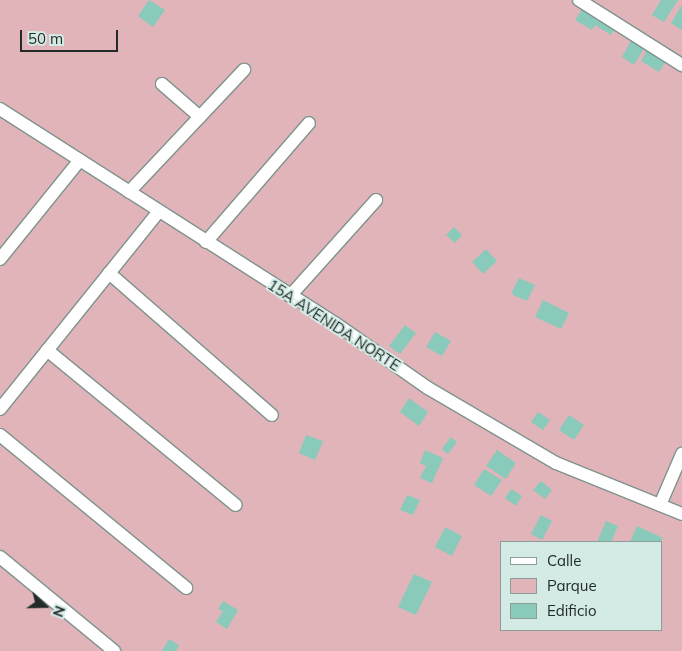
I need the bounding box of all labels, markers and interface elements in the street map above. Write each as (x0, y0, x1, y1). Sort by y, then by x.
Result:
scale bar (22, 20, 120, 52)
text: 50 m (28, 29, 63, 48)
street label: 15A AVENIDA NORTE (264, 275, 404, 375)
legend (500, 541, 662, 631)
text: Calle (547, 551, 581, 570)
text: Parque (547, 576, 597, 595)
north arrow (20, 581, 70, 631)
text: Edificio (547, 601, 597, 620)
text: N (49, 603, 69, 620)

